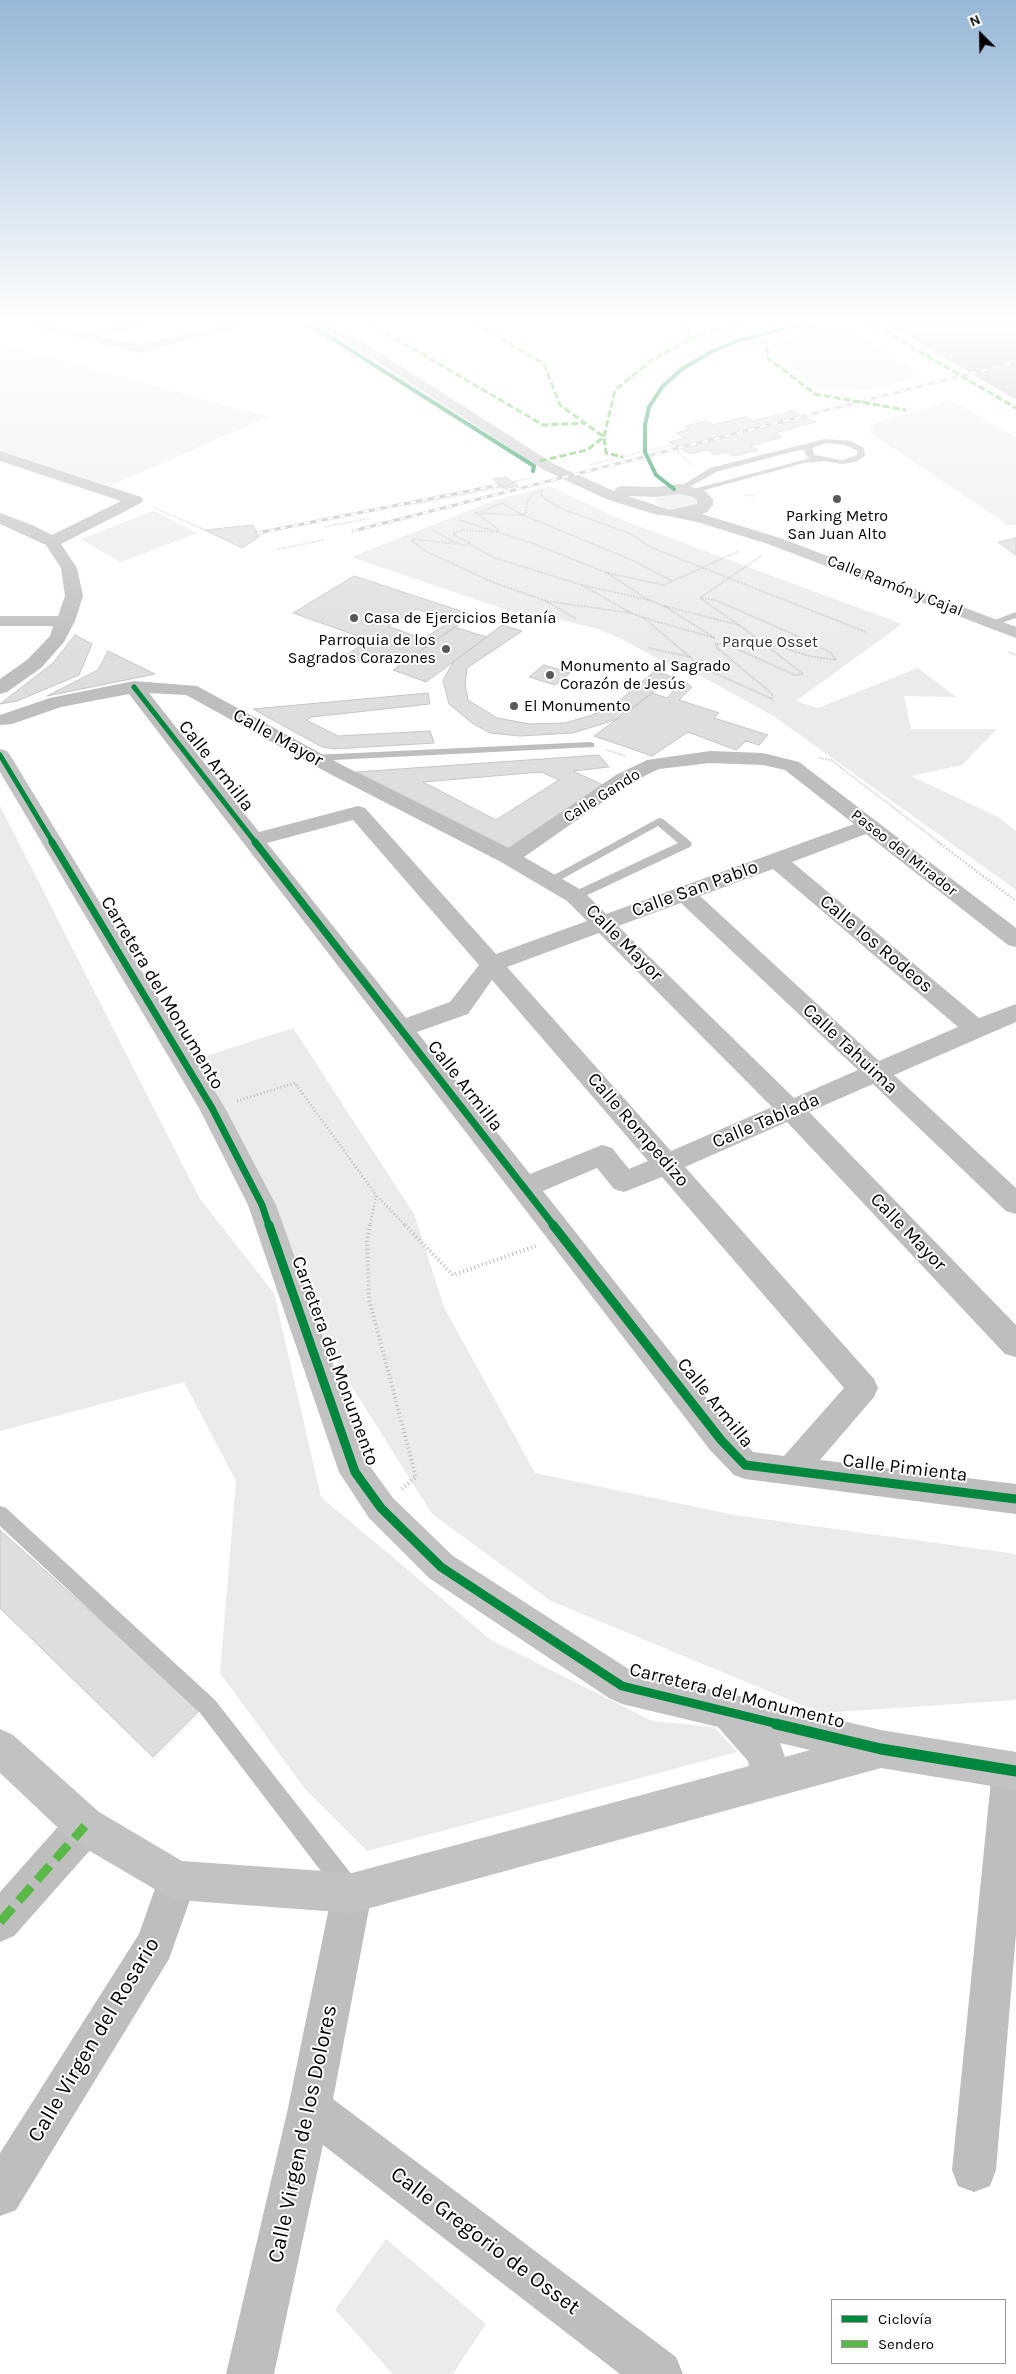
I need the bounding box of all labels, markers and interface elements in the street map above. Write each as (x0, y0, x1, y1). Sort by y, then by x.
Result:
north arrow (956, 10, 1006, 60)
text: N (967, 11, 983, 31)
marker: Parking Metro San Juan Alto (831, 493, 843, 505)
place label: Parking Metro San Juan Alto (786, 506, 888, 544)
street label: Calle Ramón y Cajal (825, 551, 965, 621)
place label: Casa de Ejercicios Betanía (364, 608, 556, 628)
marker: Casa de Ejercicios Betanía (348, 612, 360, 624)
place label: Parroquia de los Sagrados Corazones (288, 630, 436, 668)
park label: Parque Osset (722, 632, 818, 652)
marker: Parroquia de los Sagrados Corazones (440, 643, 452, 655)
place label: Monumento al Sagrado Corazón de Jesús (560, 656, 730, 694)
marker: Monumento al Sagrado Corazón de Jesús (544, 669, 556, 681)
place label: El Monumento (524, 696, 631, 716)
marker: El Monumento (508, 700, 520, 712)
street label: Calle Mayor (229, 704, 327, 772)
street label: Calle Armilla (173, 716, 259, 816)
street label: Calle Gando (560, 765, 644, 827)
street label: Paseo del Mirador (847, 806, 961, 900)
street label: Calle San Pablo (629, 856, 761, 922)
street label: Calle los Rodeos (815, 890, 937, 998)
street label: Carretera del Monumento (95, 892, 229, 1094)
street label: Calle Mayor (581, 900, 667, 986)
street label: Calle Tahuima (798, 999, 902, 1099)
street label: Calle Armilla (422, 1036, 508, 1136)
street label: Calle Rompedizo (582, 1068, 694, 1192)
street label: Calle Tablada (709, 1088, 823, 1154)
street label: Calle Mayor (865, 1188, 951, 1276)
street label: Carretera del Monumento (286, 1253, 384, 1469)
street label: Calle Armilla (672, 1353, 758, 1453)
street label: Calle Pimienta (841, 1449, 969, 1487)
street label: Carretera del Monumento (627, 1658, 847, 1734)
street label: Calle Virgen del Rosario (22, 1933, 166, 2147)
street label: Calle Virgen de los Dolores (263, 2003, 343, 2265)
street label: Calle Gregorio de Osset (385, 2161, 585, 2321)
legend (831, 2299, 1006, 2364)
text: Ciclovía (878, 2310, 932, 2328)
text: Sendero (878, 2335, 934, 2353)

